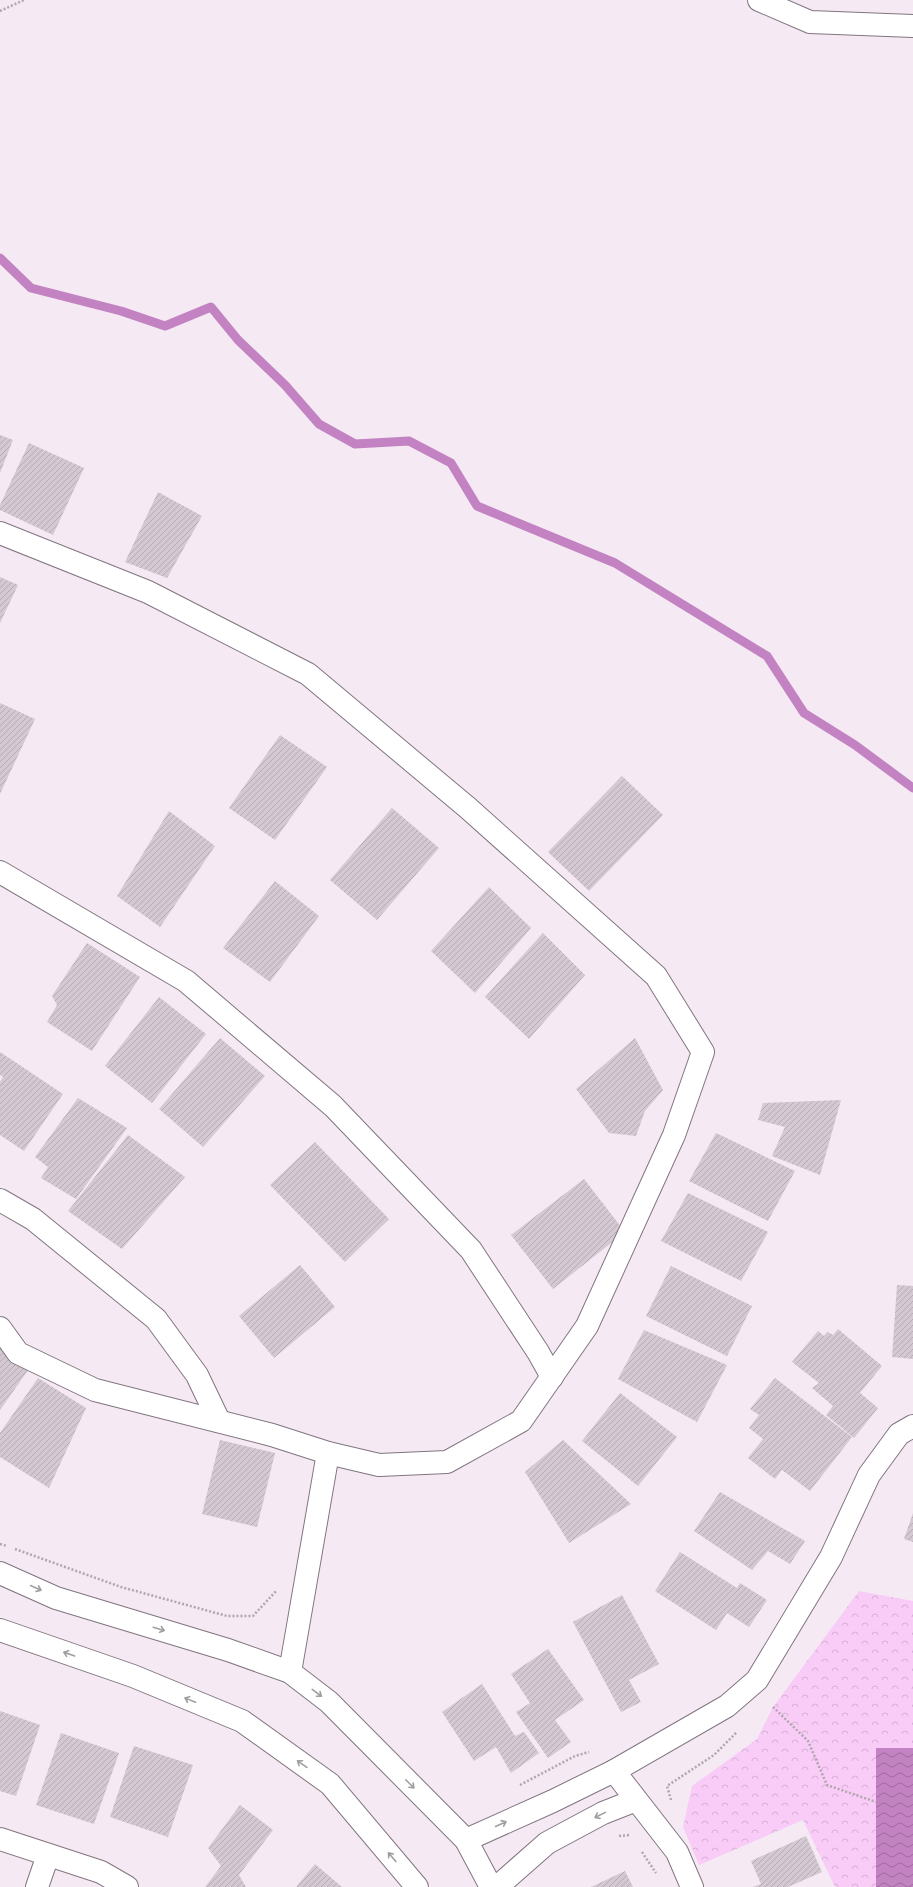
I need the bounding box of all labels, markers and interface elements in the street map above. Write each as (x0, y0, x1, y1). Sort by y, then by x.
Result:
one-way arrow (29, 1585, 41, 1593)
one-way arrow (152, 1626, 165, 1633)
one-way arrow (62, 1650, 75, 1657)
one-way arrow (312, 1688, 323, 1697)
one-way arrow (185, 1695, 197, 1703)
one-way arrow (297, 1760, 308, 1768)
one-way arrow (405, 1779, 415, 1789)
one-way arrow (594, 1812, 606, 1819)
one-way arrow (495, 1820, 507, 1827)
one-way arrow (387, 1852, 396, 1862)

